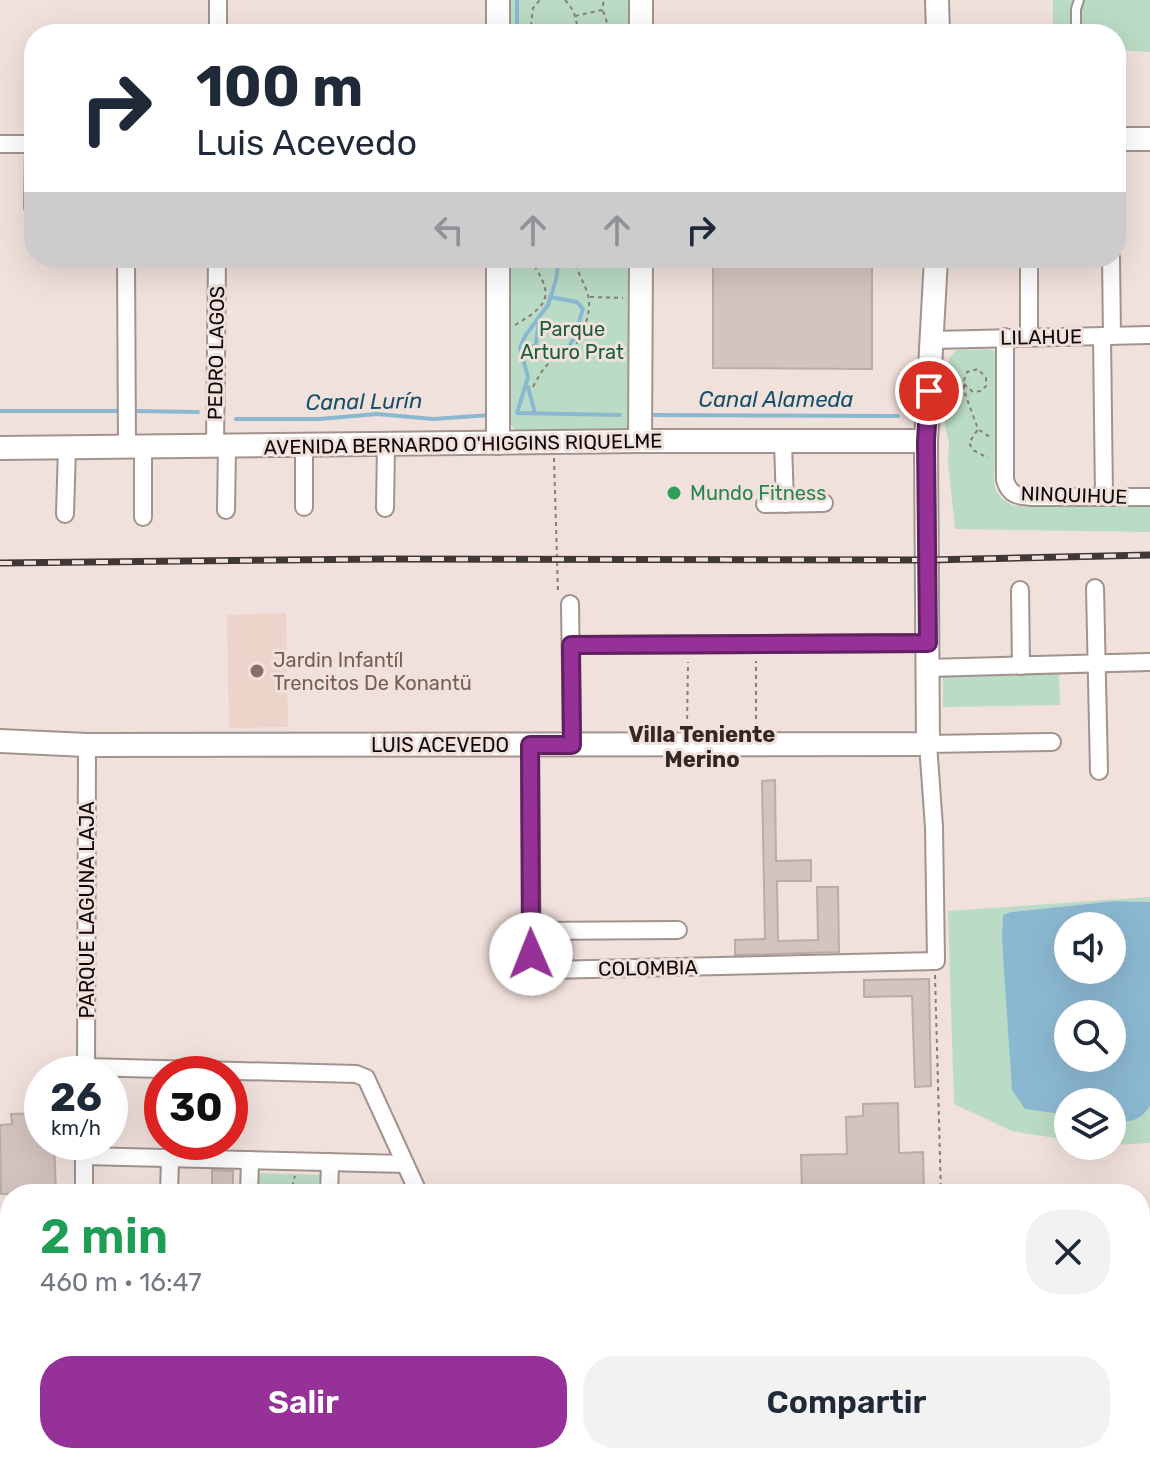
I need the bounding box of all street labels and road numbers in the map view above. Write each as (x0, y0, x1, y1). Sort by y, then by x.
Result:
street label: PEDRO LAGOS (203, 286, 229, 420)
street label: LILAHUE (1000, 324, 1082, 350)
street label: AVENIDA BERNARDO O'HIGGINS RIQUELME (264, 429, 662, 459)
street label: NINQUIHUE (1020, 481, 1128, 509)
street label: LUIS ACEVEDO (371, 733, 509, 757)
street label: PARQUE LAGUNA LAJA (75, 801, 99, 1019)
street label: COLOMBIA (598, 955, 698, 981)

